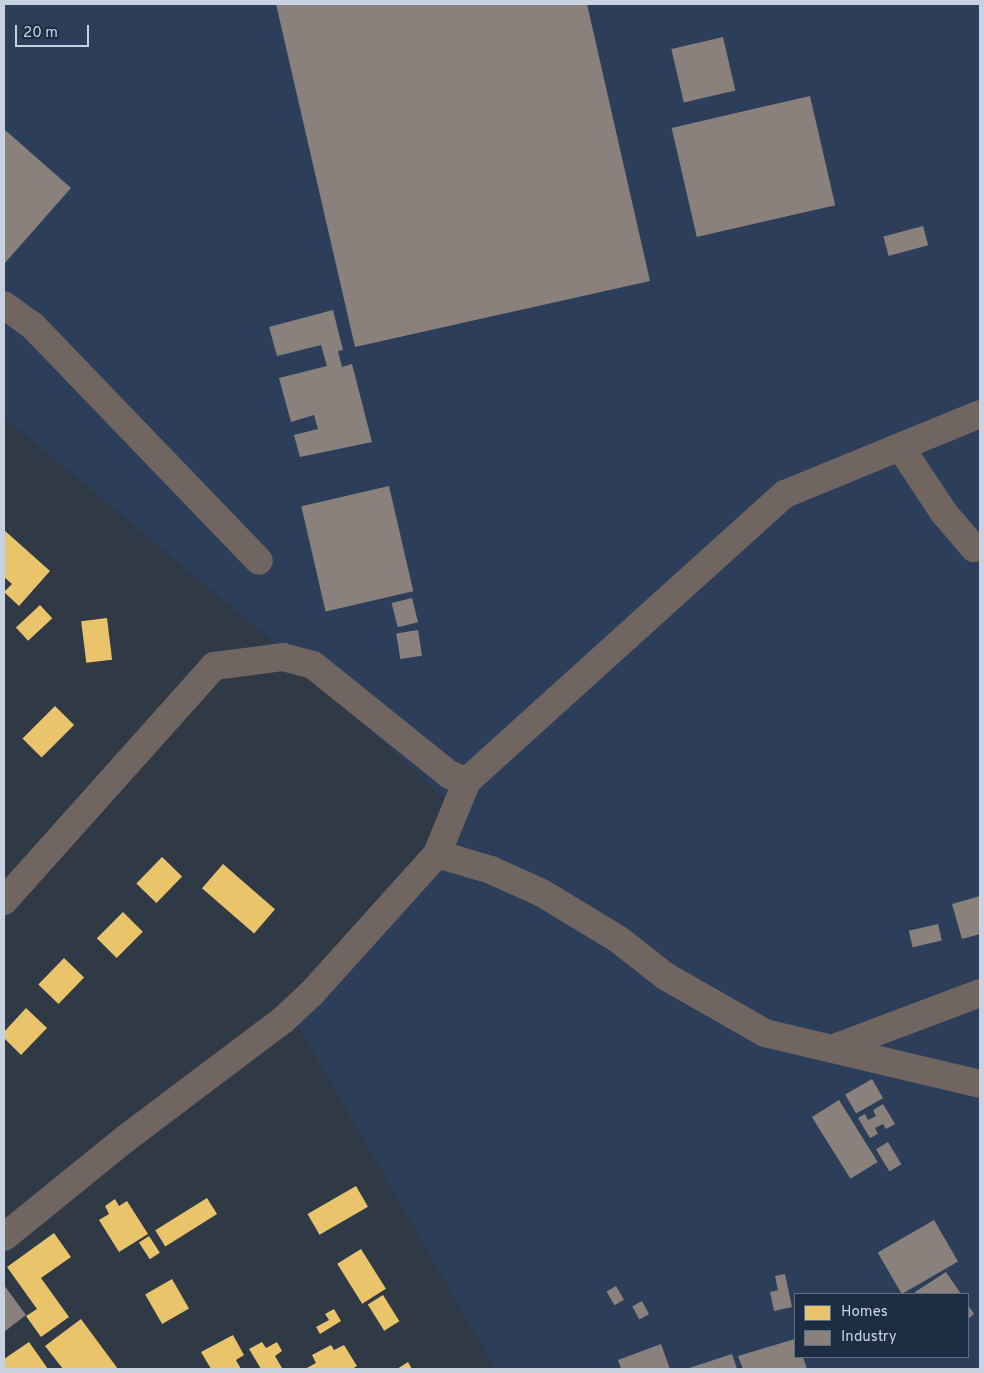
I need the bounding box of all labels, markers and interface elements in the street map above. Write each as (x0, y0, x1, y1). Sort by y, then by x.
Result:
scale bar (18, 15, 91, 47)
text: 20 m (23, 24, 58, 43)
legend (794, 1293, 969, 1358)
text: Homes (841, 1303, 888, 1322)
text: Industry (841, 1328, 897, 1347)

